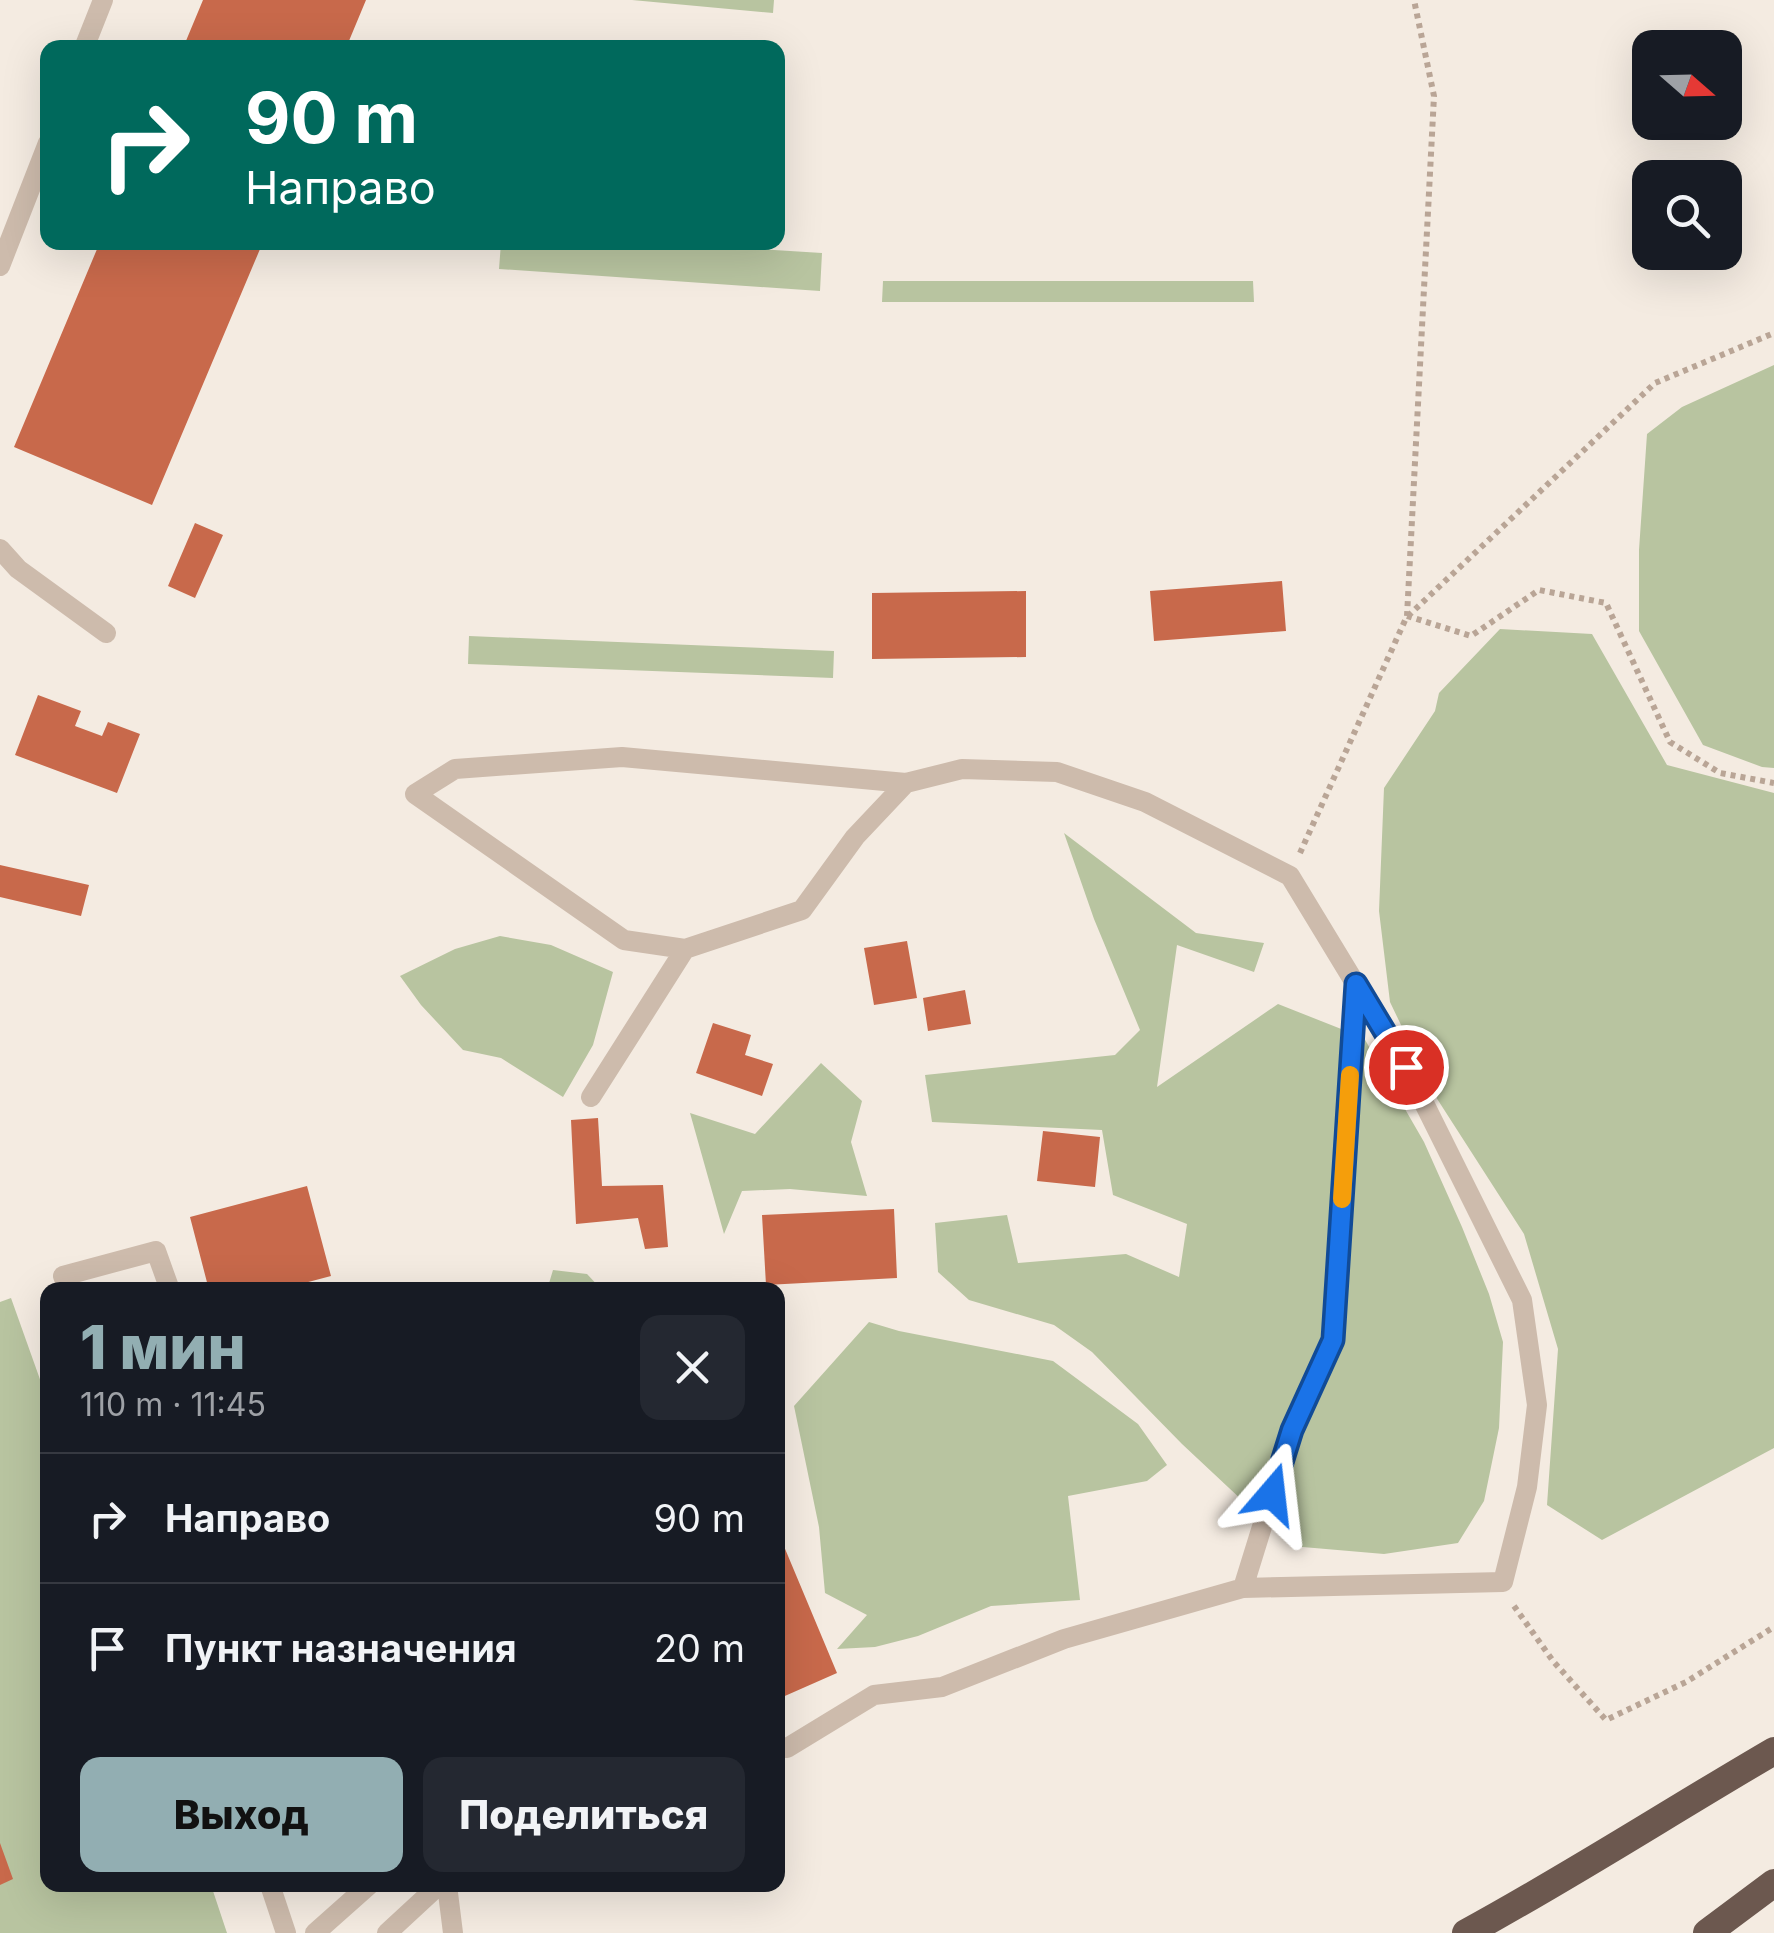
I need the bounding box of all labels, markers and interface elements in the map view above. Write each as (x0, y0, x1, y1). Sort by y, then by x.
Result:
north arrow (1632, 30, 1742, 140)
map controls (1632, 30, 1742, 270)
text: 90 m (245, 75, 418, 160)
icon: right (80, 80, 210, 210)
text: Направо (245, 160, 436, 215)
button: search (1632, 160, 1742, 270)
pin (1364, 1025, 1449, 1110)
icon: arrive (1379, 1040, 1434, 1095)
text: 1 мин (80, 1311, 246, 1383)
button: close (640, 1315, 745, 1420)
text: 110 m · 11:45 (80, 1385, 266, 1424)
position arrow (1220, 1442, 1324, 1546)
icon: right (80, 1491, 135, 1546)
text: Направо (165, 1495, 330, 1541)
text: 90 m (653, 1495, 745, 1541)
icon: arrive (80, 1621, 135, 1676)
text: Пункт назначения (165, 1625, 517, 1671)
text: 20 m (654, 1625, 745, 1671)
button: Выход (80, 1757, 403, 1872)
button: Поделиться (423, 1757, 745, 1872)

